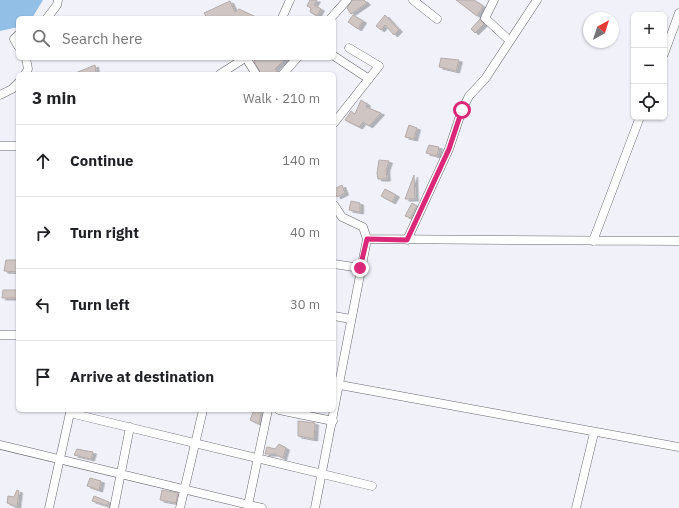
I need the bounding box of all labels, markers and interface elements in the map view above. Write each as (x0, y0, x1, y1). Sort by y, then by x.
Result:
north arrow (583, 12, 619, 48)
map controls (631, 12, 667, 120)
button: + (631, 12, 667, 48)
search box (16, 16, 336, 60)
icon: search (30, 27, 52, 49)
text: Search here (62, 29, 142, 48)
button: − (631, 48, 667, 84)
button: locate (631, 84, 667, 120)
text: 3 min (32, 87, 76, 109)
text: Walk · 210 m (243, 90, 320, 107)
route start (453, 101, 471, 119)
icon: ahead (32, 150, 54, 172)
text: Continue (70, 151, 134, 170)
text: 140 m (282, 152, 320, 169)
icon: right (32, 222, 54, 244)
text: Turn right (70, 223, 139, 242)
text: 40 m (290, 224, 320, 241)
route end (351, 259, 369, 277)
icon: left (32, 294, 54, 316)
text: Turn left (70, 295, 130, 314)
text: 30 m (290, 296, 320, 313)
icon: arrive (32, 366, 54, 388)
text: Arrive at destination (70, 367, 214, 386)

